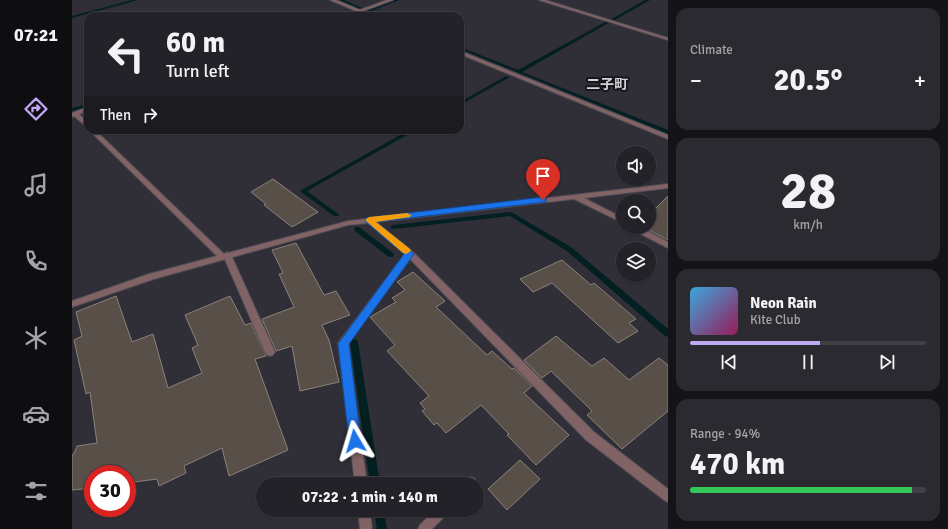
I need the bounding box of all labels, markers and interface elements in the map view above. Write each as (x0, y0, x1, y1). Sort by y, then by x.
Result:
text: 07:21 (14, 24, 58, 46)
text: 60 m (166, 26, 225, 60)
icon: left (100, 28, 152, 80)
text: Climate (690, 42, 733, 58)
text: Turn left (166, 60, 229, 82)
text: 20.5° (773, 62, 843, 99)
text: − (690, 67, 702, 94)
text: + (914, 67, 926, 94)
district label: 二子町 (586, 76, 628, 93)
icon: directions (22, 95, 50, 123)
icon: right (139, 104, 161, 126)
text: Then (100, 106, 131, 124)
map controls (616, 146, 656, 282)
button: sound (616, 146, 656, 186)
pin (526, 159, 560, 200)
text: 28 (780, 159, 836, 223)
icon: arrive (532, 165, 554, 187)
icon: music (22, 171, 50, 199)
button: search (616, 194, 656, 234)
text: km/h (793, 217, 823, 233)
button: layers (616, 242, 656, 282)
icon: phone (22, 247, 50, 275)
text: Neon Rain (750, 294, 817, 312)
text: Kite Club (750, 312, 801, 328)
icon: climate (22, 324, 50, 352)
icon: previous (718, 351, 740, 373)
icon: pause (797, 351, 819, 373)
icon: next (876, 351, 898, 373)
icon: car (22, 400, 50, 428)
position arrow (334, 420, 376, 462)
text: Range · 94% (690, 426, 760, 442)
text: 470 km (690, 446, 785, 483)
speed limit sign: 30 (84, 465, 136, 517)
icon: filters (22, 477, 50, 505)
text: 07:22 · 1 min · 140 m (302, 488, 438, 506)

